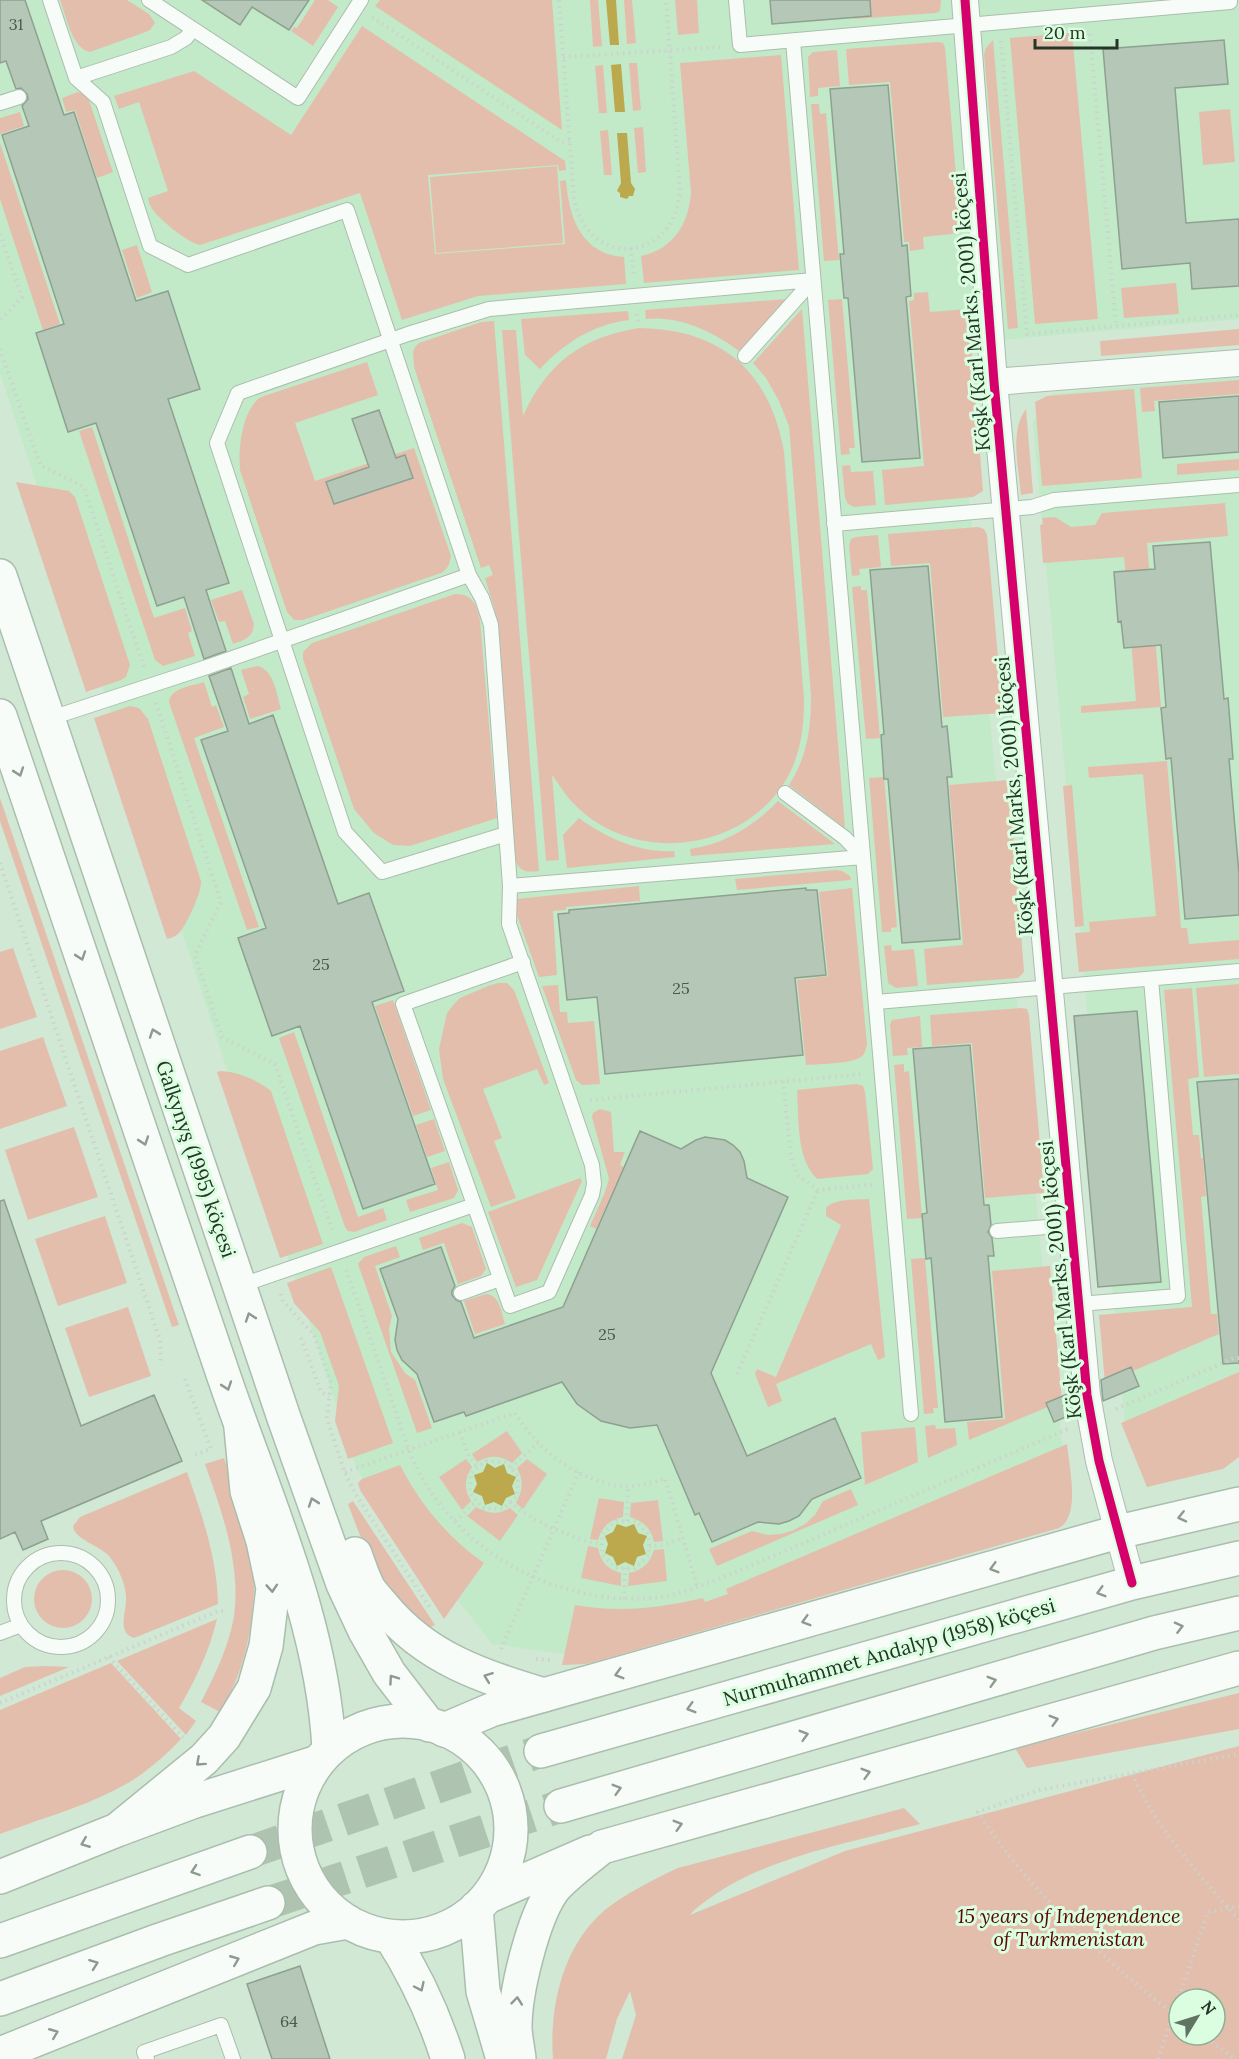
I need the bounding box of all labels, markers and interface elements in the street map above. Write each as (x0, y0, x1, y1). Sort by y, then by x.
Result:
scale bar (1035, 12, 1118, 50)
house number: 31 (9, 14, 24, 34)
text: 20 m (1044, 21, 1086, 44)
street label: Köşk (Karl Marks, 2001) köçesi (946, 171, 996, 453)
street label: Köşk (Karl Marks, 2001) köçesi (989, 655, 1039, 937)
one-way arrow (11, 766, 24, 777)
one-way arrow (74, 951, 87, 961)
house number: 25 (312, 954, 330, 974)
house number: 25 (672, 978, 690, 998)
one-way arrow (149, 1028, 161, 1039)
street label: Galkynyş (1995) köçesi (150, 1057, 242, 1261)
one-way arrow (137, 1135, 149, 1146)
street label: Köşk (Karl Marks, 2001) köçesi (1032, 1139, 1088, 1421)
one-way arrow (244, 1312, 257, 1323)
house number: 25 (598, 1324, 616, 1344)
one-way arrow (219, 1380, 232, 1390)
one-way arrow (308, 1497, 321, 1507)
one-way arrow (1177, 1510, 1187, 1523)
one-way arrow (989, 1560, 999, 1573)
one-way arrow (265, 1583, 278, 1592)
one-way arrow (1096, 1585, 1107, 1597)
street label: Nurmuhammet Andalyp (1958) köçesi (720, 1592, 1058, 1712)
one-way arrow (801, 1614, 812, 1626)
one-way arrow (1174, 1622, 1184, 1635)
one-way arrow (614, 1667, 624, 1679)
one-way arrow (484, 1672, 494, 1685)
one-way arrow (389, 1674, 400, 1685)
one-way arrow (987, 1675, 997, 1688)
one-way arrow (686, 1701, 697, 1713)
one-way arrow (1048, 1715, 1059, 1727)
one-way arrow (798, 1730, 809, 1742)
one-way arrow (196, 1755, 207, 1766)
one-way arrow (860, 1768, 871, 1780)
one-way arrow (611, 1784, 622, 1796)
one-way arrow (673, 1820, 683, 1833)
one-way arrow (80, 1836, 91, 1848)
one-way arrow (190, 1864, 201, 1877)
park label: 15 years of Independence of Turkmenistan (957, 1903, 1181, 1951)
one-way arrow (229, 1955, 240, 1967)
one-way arrow (88, 1958, 99, 1971)
one-way arrow (413, 1981, 425, 1992)
north arrow (1167, 1987, 1227, 2047)
one-way arrow (510, 1996, 523, 2005)
text: N (1197, 1997, 1221, 2019)
house number: 64 (280, 2011, 298, 2031)
one-way arrow (49, 2027, 59, 2040)

